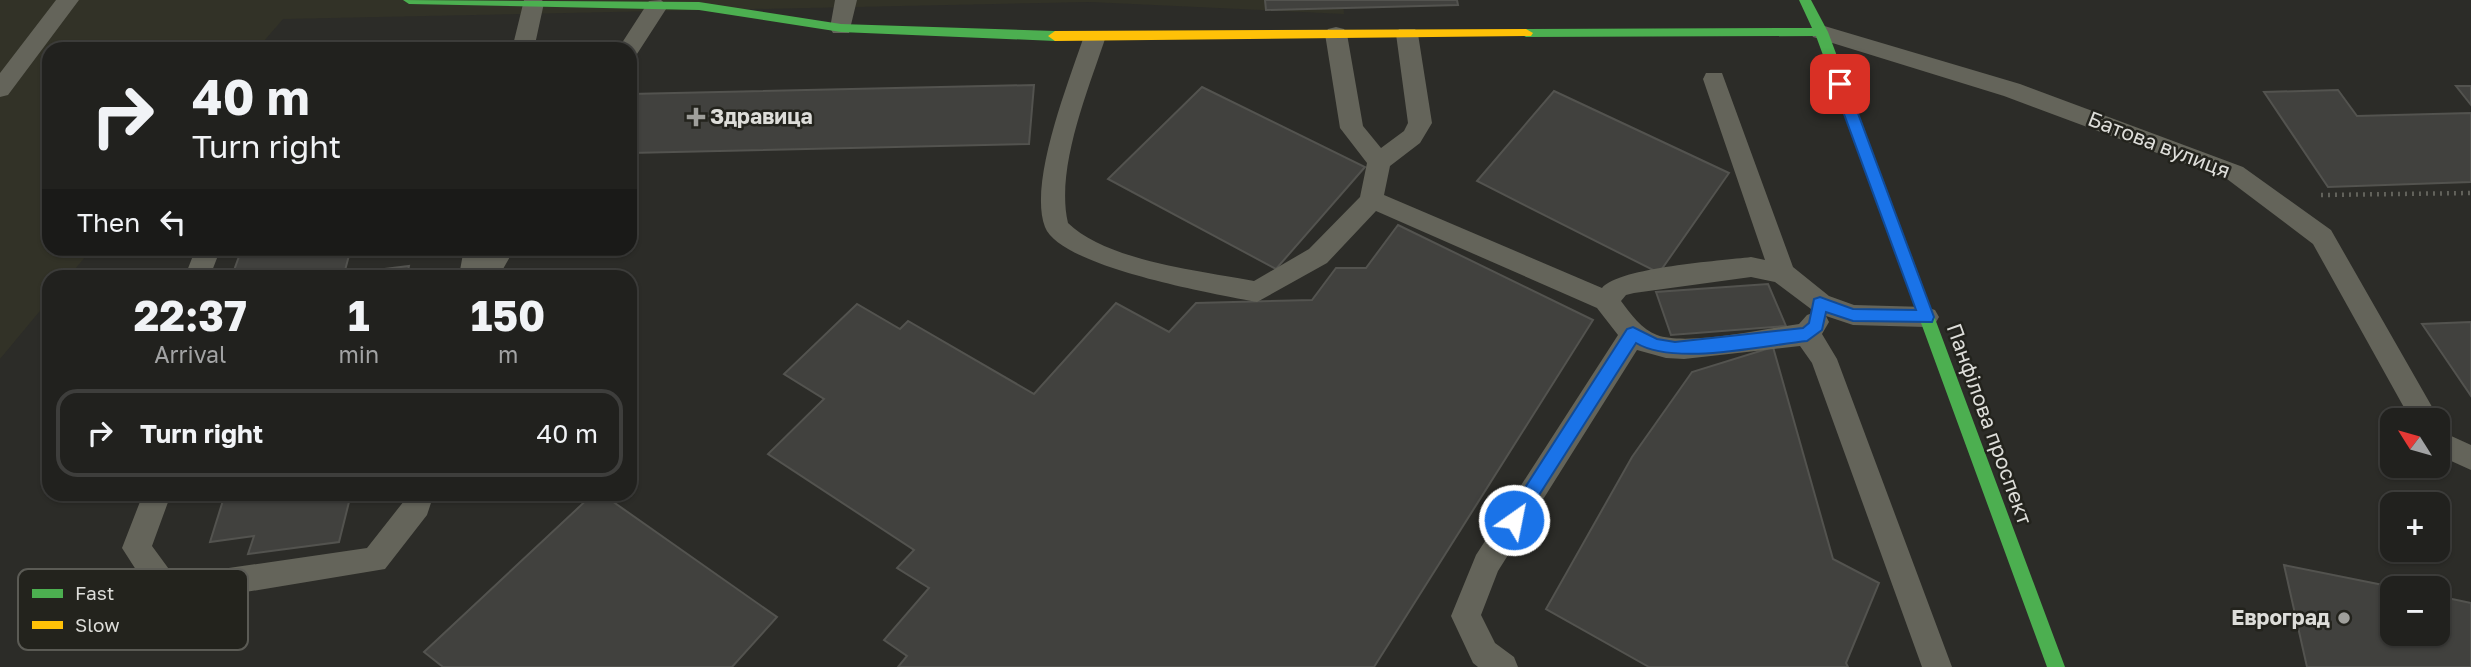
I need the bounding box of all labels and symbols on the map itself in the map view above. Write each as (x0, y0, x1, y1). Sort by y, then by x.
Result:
pin (1810, 54, 1870, 114)
place label: Здравица (710, 103, 813, 129)
street label: Батова вулиця (2085, 105, 2234, 183)
marker: Здравица (688, 109, 704, 125)
street label: Панфілова проспект (1941, 320, 2038, 528)
north arrow (2380, 408, 2450, 478)
position arrow (1477, 483, 1551, 557)
legend (18, 569, 248, 650)
text: Fast (75, 581, 114, 604)
place label: Евроград (2231, 604, 2330, 630)
marker: Евроград (2336, 610, 2352, 626)
text: Slow (75, 613, 120, 636)

